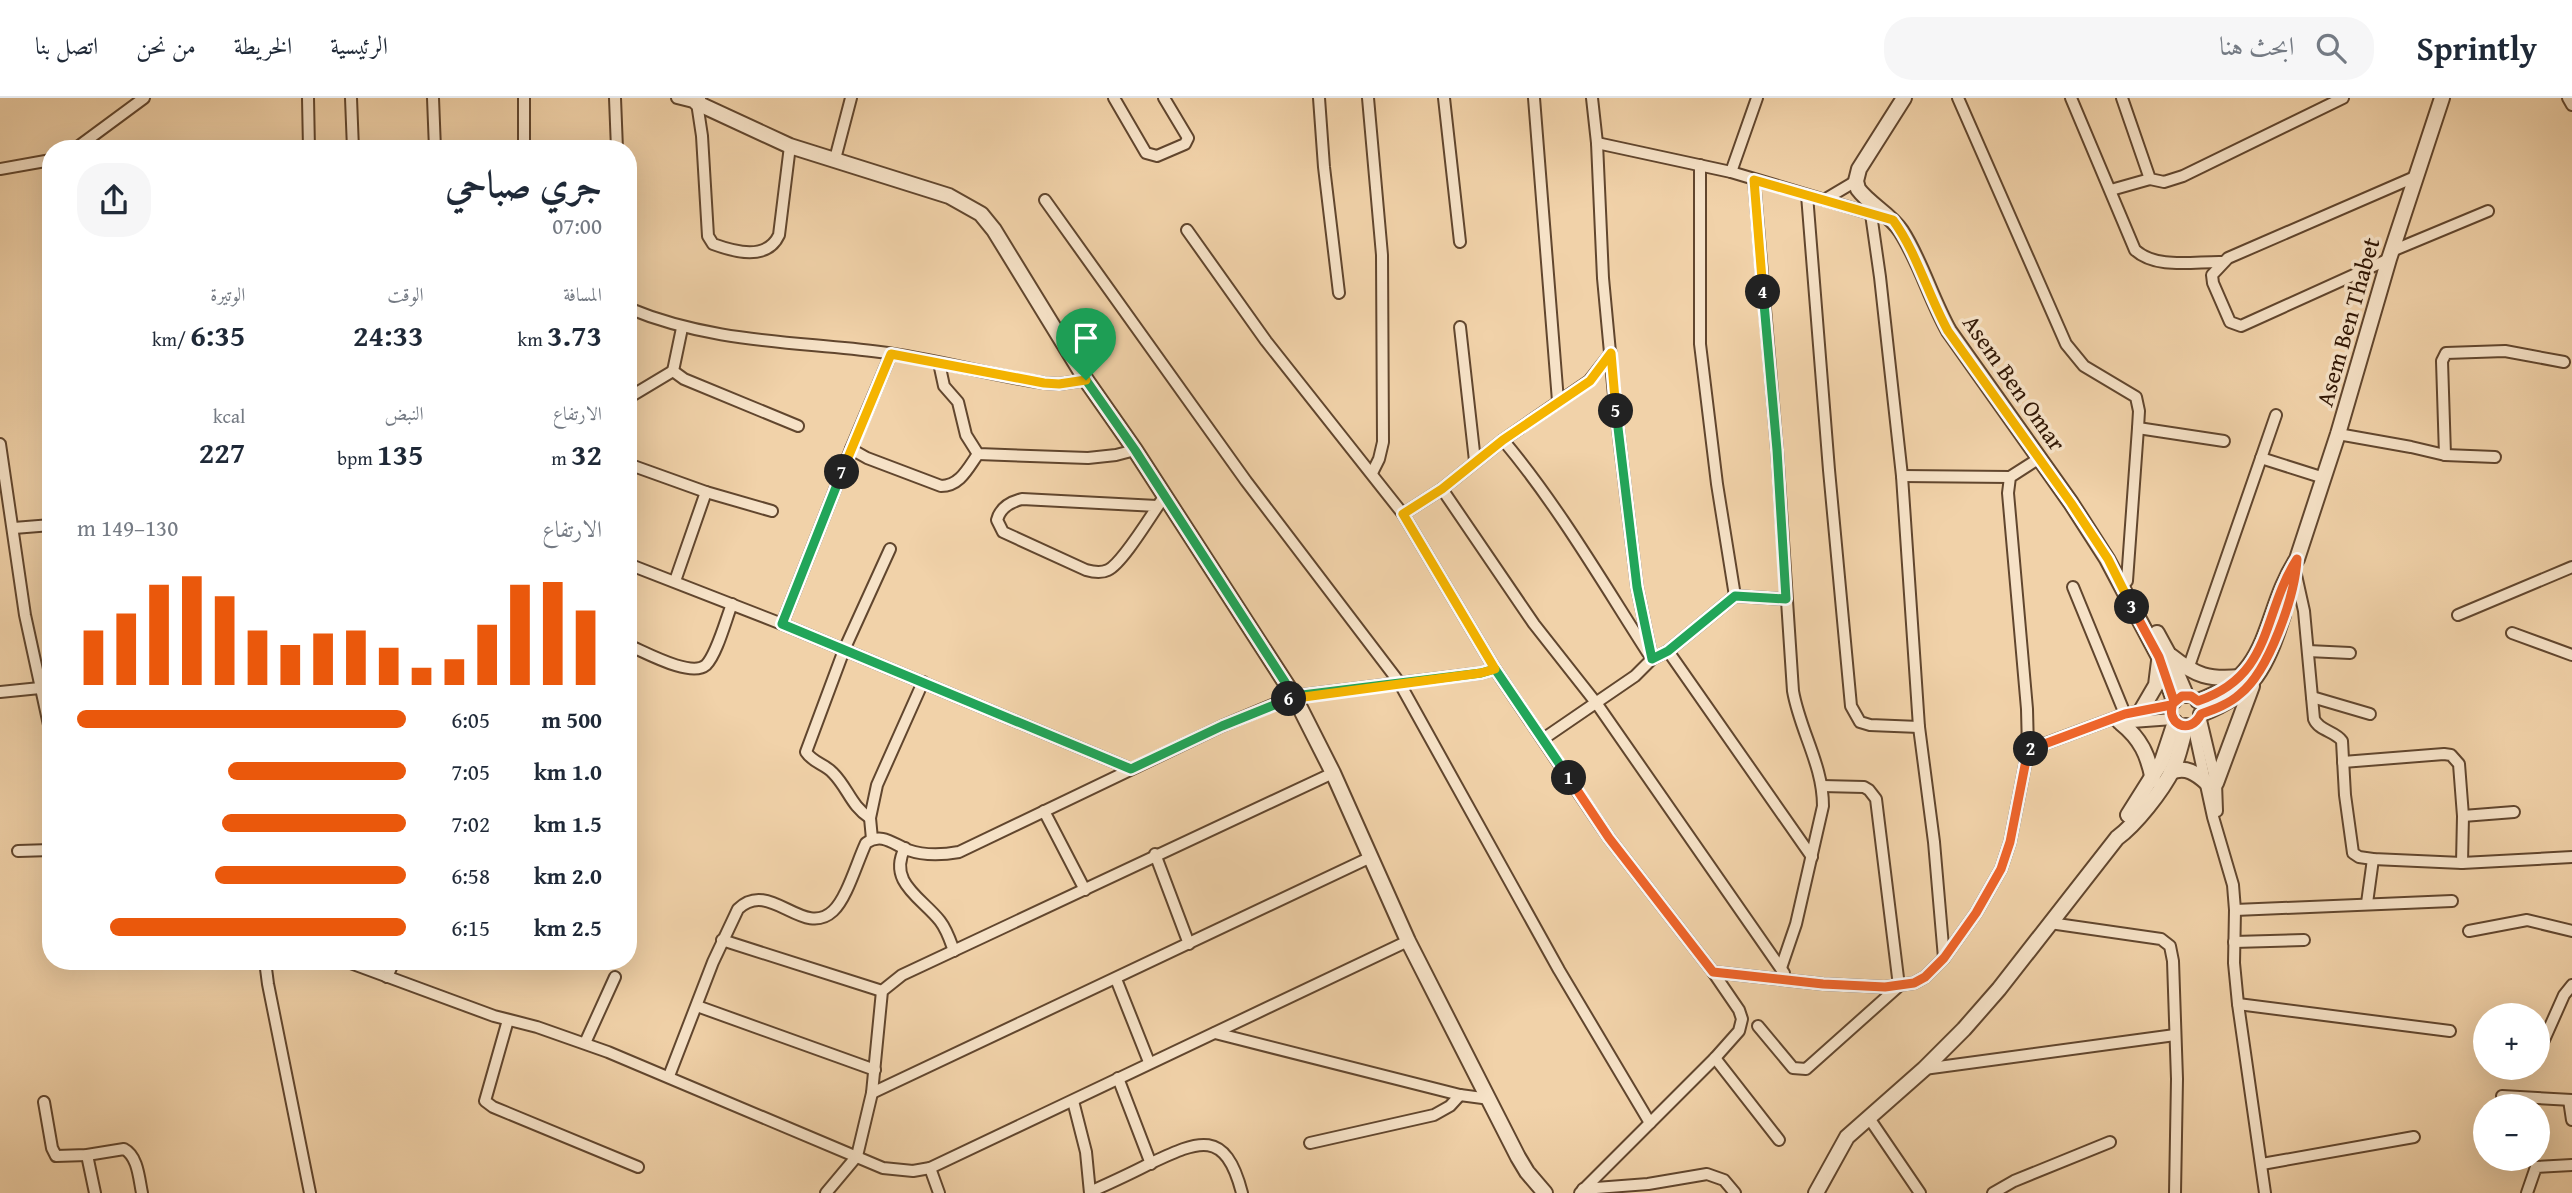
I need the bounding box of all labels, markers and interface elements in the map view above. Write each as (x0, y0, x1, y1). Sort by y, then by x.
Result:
search box (1884, 17, 2374, 80)
text: Sprintly (2416, 24, 2537, 72)
text: ابحث هنا (2219, 26, 2294, 65)
text: اتصل بنا (35, 28, 98, 63)
text: من نحن (136, 28, 196, 63)
text: الخريطة (234, 28, 292, 63)
text: الرئيسية (330, 28, 388, 63)
icon: search (2312, 29, 2350, 67)
text: جري صباحي (445, 155, 602, 211)
button: share (77, 163, 151, 237)
text: 07:00 (552, 209, 602, 242)
street label: Asem Ben Thabet (2307, 233, 2389, 410)
pin: 4 (1746, 274, 1780, 310)
text: 4 (1758, 277, 1767, 305)
text: الوتيرة (210, 280, 245, 308)
text: الوقت (387, 280, 424, 308)
text: المسافة (563, 280, 602, 308)
street label: Asem Ben Omar (1954, 307, 2074, 458)
pin (1056, 308, 1116, 380)
text: 6:35 (190, 313, 245, 357)
text: 24:33 (353, 313, 424, 357)
text: 3.73 (547, 313, 602, 357)
icon: arrive (1067, 319, 1105, 357)
text: /km (152, 325, 190, 353)
text: km (518, 325, 547, 353)
pin: 5 (1598, 394, 1634, 428)
text: 5 (1611, 396, 1620, 424)
text: النبض (385, 399, 424, 427)
text: الارتفاع (553, 399, 602, 427)
text: kcal (213, 402, 245, 430)
text: 227 (199, 430, 245, 474)
text: 135 (377, 432, 424, 476)
text: 32 (571, 432, 602, 476)
text: bpm (337, 444, 377, 472)
text: m (551, 444, 571, 472)
pin: 7 (824, 454, 860, 490)
text: 7 (837, 457, 846, 485)
text: 130–149 m (77, 511, 178, 544)
text: الارتفاع (542, 512, 602, 545)
pin: 3 (2114, 589, 2150, 624)
text: 3 (2127, 592, 2136, 620)
pin: 6 (1272, 682, 1306, 716)
text: 6 (1284, 684, 1293, 712)
text: 6:05 (451, 703, 490, 736)
text: 500 m (541, 703, 602, 736)
pin: 2 (2014, 732, 2048, 766)
text: 2 (2026, 734, 2035, 762)
text: 7:05 (451, 755, 490, 788)
text: 1.0 km (534, 755, 602, 788)
pin: 1 (1552, 760, 1586, 796)
text: 1 (1564, 763, 1573, 791)
text: 7:02 (451, 807, 490, 840)
text: 1.5 km (534, 807, 602, 840)
text: 6:58 (451, 859, 490, 892)
text: 2.0 km (534, 859, 602, 892)
text: 6:15 (451, 911, 490, 944)
text: 2.5 km (534, 911, 602, 944)
map controls (2473, 1003, 2550, 1171)
button: + (2473, 1003, 2550, 1080)
button: − (2473, 1094, 2550, 1171)

